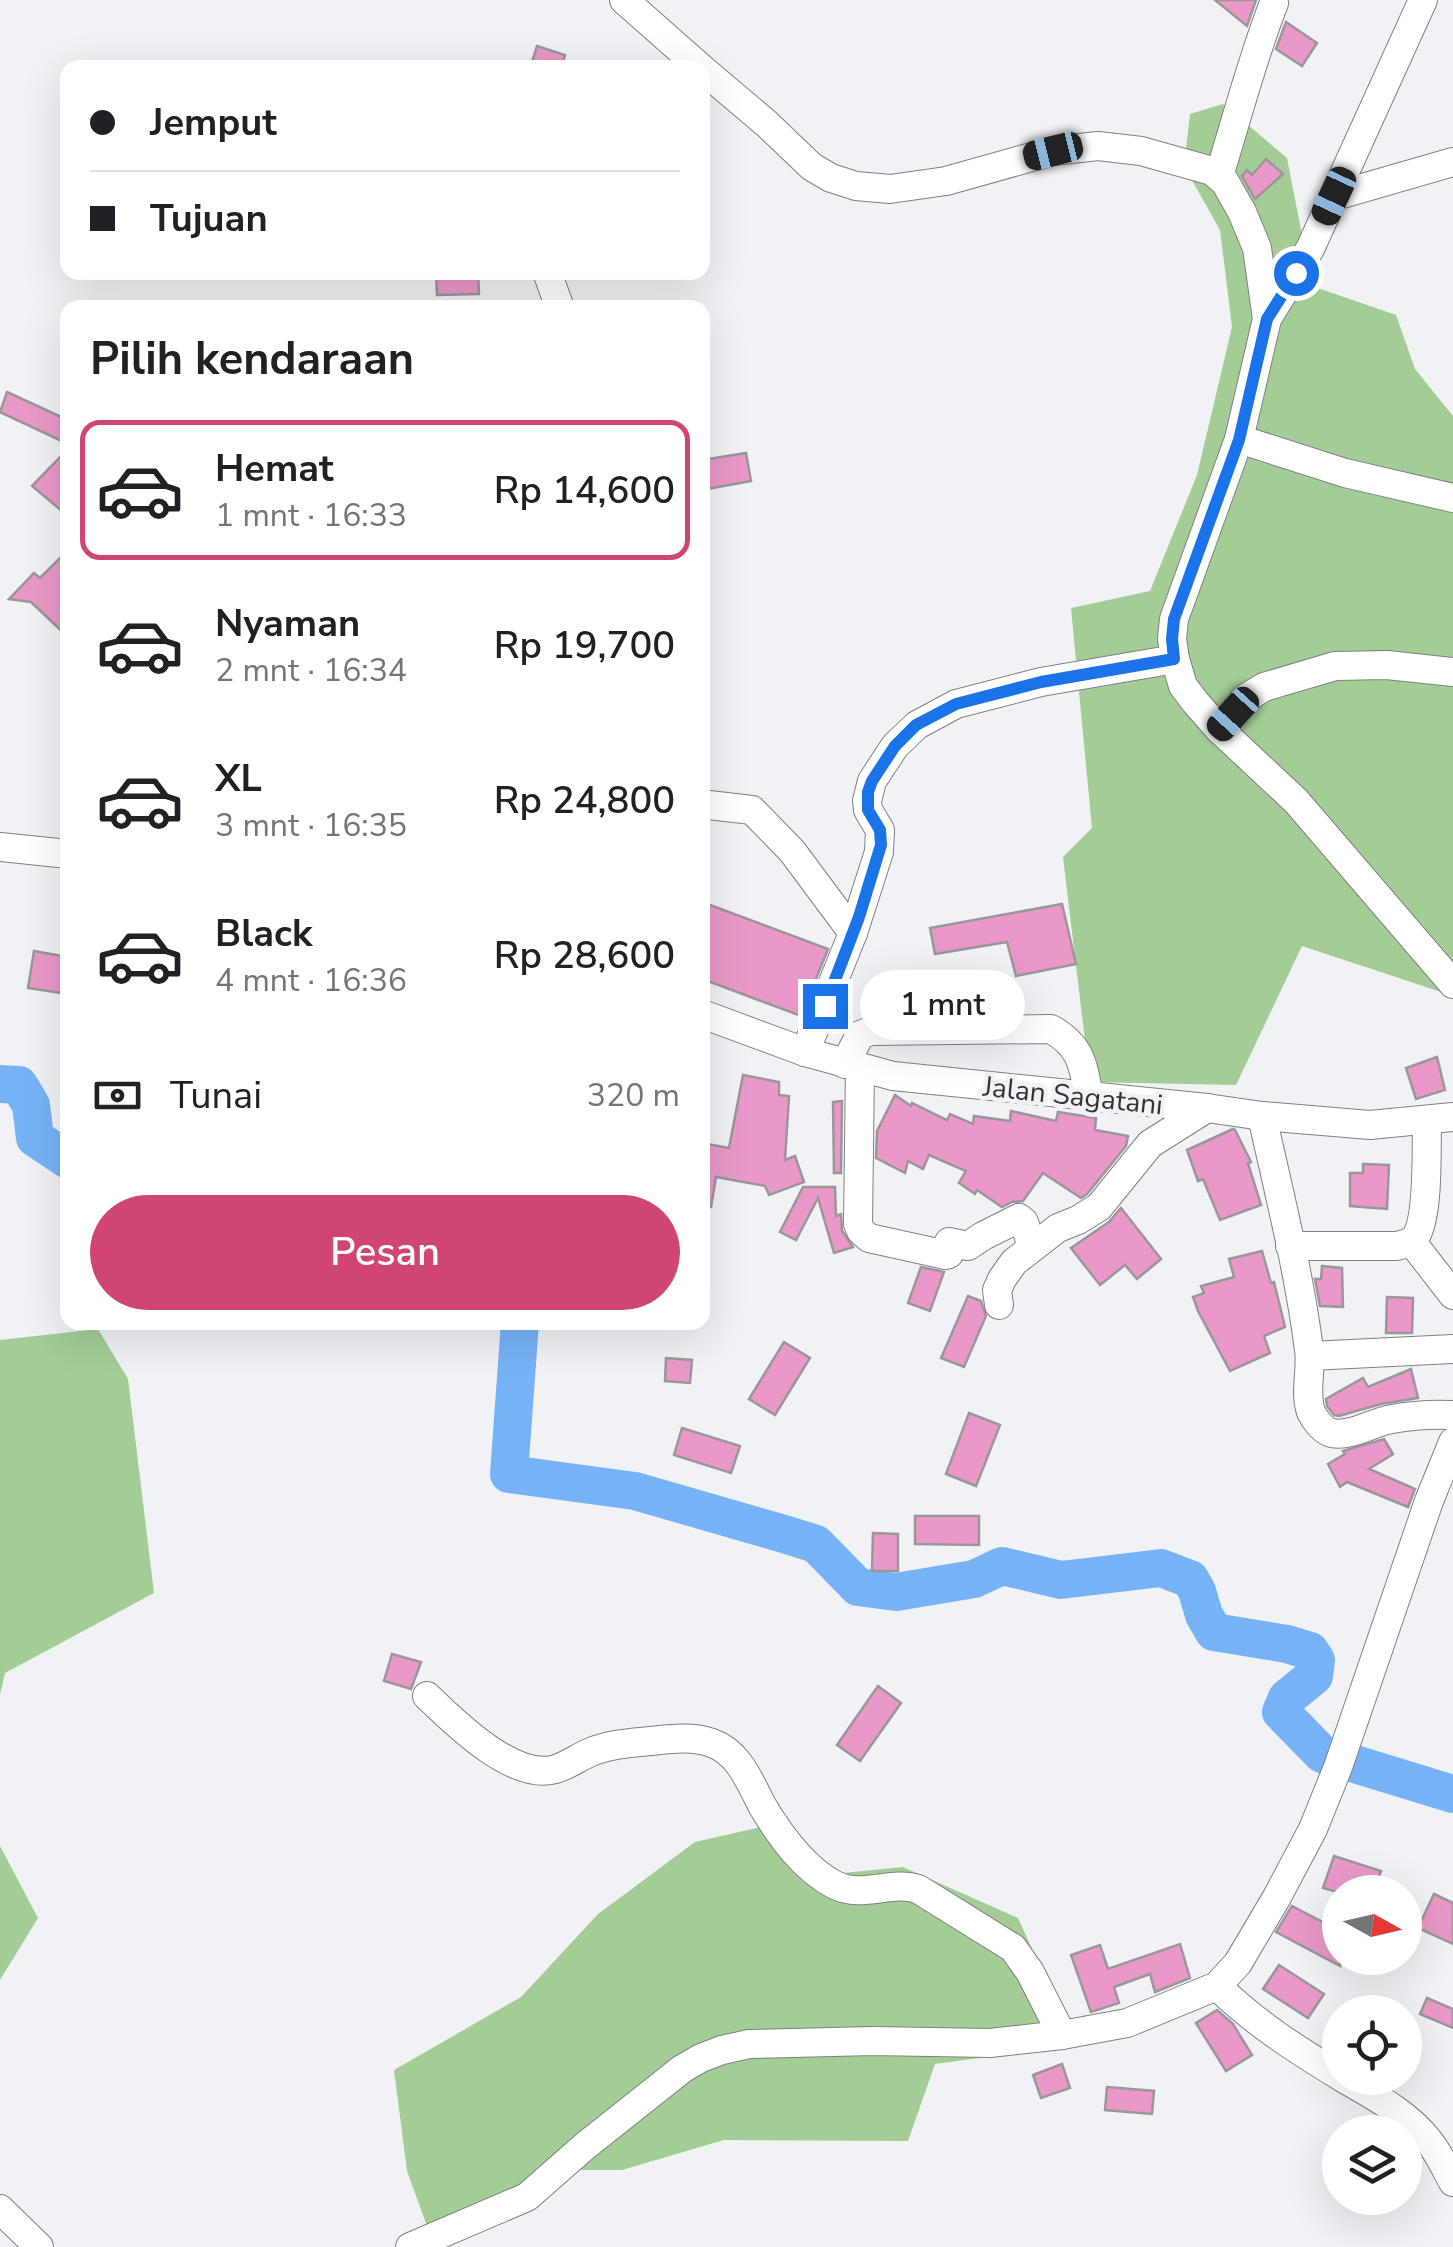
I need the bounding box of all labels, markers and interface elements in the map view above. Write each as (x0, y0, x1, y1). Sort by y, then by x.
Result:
text: Jemput (150, 97, 277, 148)
car (1020, 129, 1086, 173)
car (1308, 162, 1360, 230)
text: Tujuan (150, 193, 268, 244)
route start (1274, 251, 1319, 296)
text: Pilih kendaraan (90, 329, 414, 390)
text: Hemat (215, 443, 334, 494)
icon: car (95, 445, 185, 535)
text: Rp 14,600 (494, 465, 675, 516)
text: 1 mnt · 16:33 (215, 494, 407, 537)
text: Nyaman (215, 598, 360, 649)
icon: car (95, 600, 185, 690)
text: Rp 19,700 (494, 620, 675, 671)
text: 2 mnt · 16:34 (215, 649, 407, 692)
car (1202, 682, 1264, 746)
text: XL (215, 753, 262, 804)
icon: car (95, 755, 185, 845)
text: Rp 24,800 (494, 775, 675, 826)
text: 3 mnt · 16:35 (215, 804, 407, 847)
text: Black (215, 908, 312, 959)
icon: car (95, 910, 185, 1000)
text: Rp 28,600 (494, 930, 675, 981)
text: 4 mnt · 16:36 (215, 959, 407, 1002)
callout: 1 mnt (860, 971, 1025, 1041)
text: 1 mnt (900, 983, 985, 1026)
route end (803, 984, 848, 1029)
icon: cash (90, 1068, 145, 1123)
street label: Jalan Sagatani (980, 1068, 1165, 1124)
text: Tunai (170, 1070, 262, 1121)
text: 320 m (587, 1074, 680, 1117)
button: Pesan (90, 1195, 680, 1310)
north arrow (1322, 1875, 1422, 1975)
map controls (1322, 1875, 1422, 2215)
button: locate (1322, 1995, 1422, 2095)
button: layers (1322, 2115, 1422, 2215)

